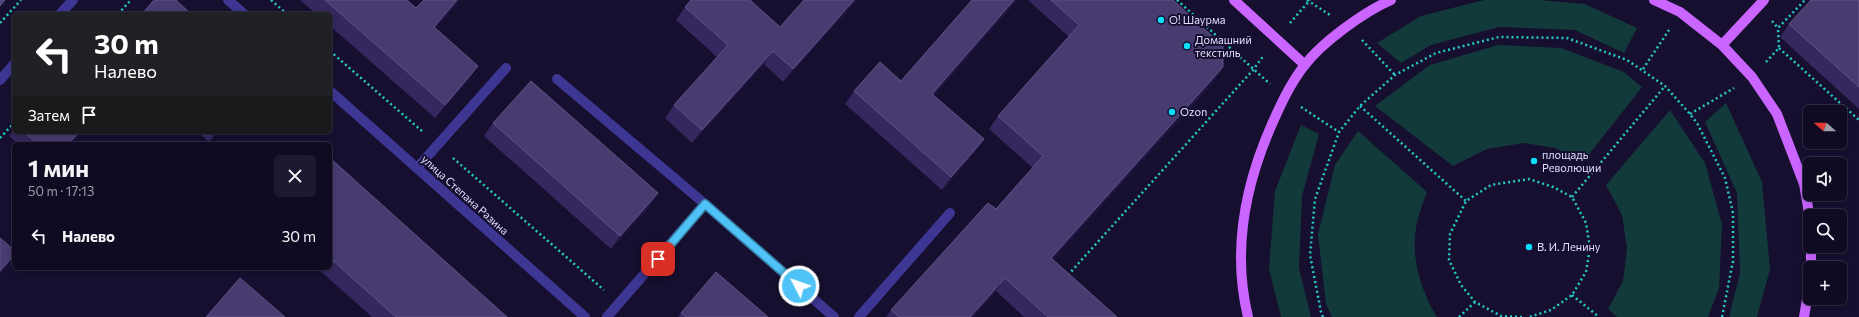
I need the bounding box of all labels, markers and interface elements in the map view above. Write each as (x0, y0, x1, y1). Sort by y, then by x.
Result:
place label: О! Шаурма (1169, 13, 1225, 26)
marker: О! Шаурма (1156, 15, 1166, 25)
text: 30 m (94, 26, 159, 60)
icon: left (28, 28, 80, 80)
place label: Домашний текстиль (1195, 33, 1252, 59)
marker: Домашний текстиль (1182, 41, 1192, 51)
text: Налево (94, 60, 157, 82)
icon: arrive (78, 104, 100, 126)
place label: Ozon (1180, 105, 1207, 118)
north arrow (1803, 105, 1847, 149)
map controls (1803, 105, 1847, 305)
text: Затем (28, 106, 70, 124)
marker: Ozon (1167, 107, 1177, 117)
place label: площадь Революции (1542, 148, 1601, 174)
street label: улица Степана Разина (419, 152, 512, 237)
text: 1 мин (28, 153, 89, 182)
button: close (274, 155, 316, 197)
marker: площадь Революции (1529, 156, 1539, 166)
button: sound (1803, 157, 1847, 201)
text: 50 m · 17:13 (28, 183, 94, 199)
button: search (1803, 209, 1847, 253)
icon: left (28, 225, 50, 247)
text: Налево (62, 227, 115, 245)
text: 30 m (282, 227, 316, 245)
place label: В. И. Ленину (1537, 240, 1601, 253)
pin (641, 242, 675, 276)
marker: В. И. Ленину (1524, 242, 1534, 252)
icon: arrive (647, 248, 669, 270)
button: + (1803, 261, 1847, 305)
position arrow (778, 265, 820, 307)

